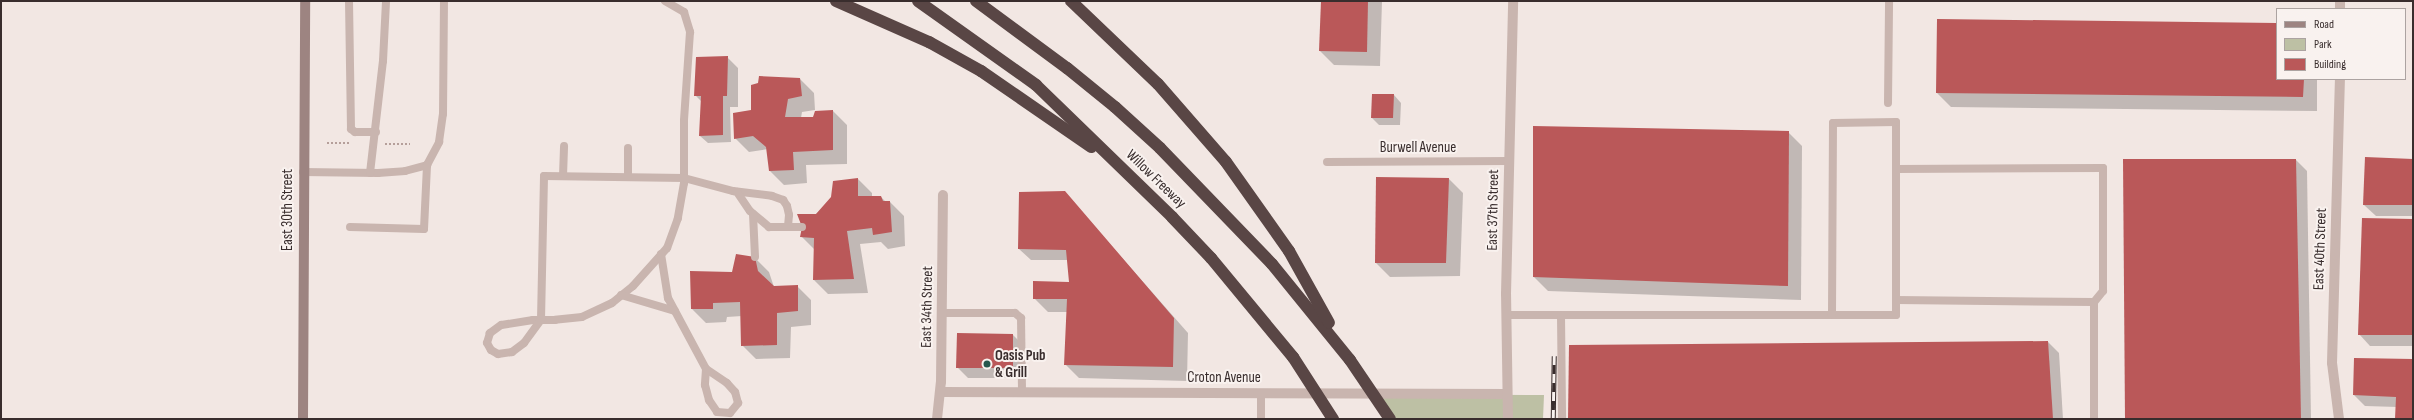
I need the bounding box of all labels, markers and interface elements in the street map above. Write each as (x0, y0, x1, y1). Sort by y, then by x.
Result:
legend (2276, 8, 2406, 80)
text: Road (2314, 17, 2334, 32)
text: Park (2314, 37, 2332, 52)
text: Building (2314, 57, 2346, 72)
street label: Burwell Avenue (1380, 139, 1456, 157)
street label: Willow Freeway (1122, 146, 1190, 212)
street label: East 30th Street (279, 169, 297, 251)
street label: East 37th Street (1483, 169, 1503, 251)
street label: East 40th Street (2310, 208, 2330, 290)
street label: East 34th Street (917, 266, 937, 348)
place label: Oasis Pub & Grill (995, 346, 1046, 381)
marker: Oasis Pub & Grill (982, 359, 992, 369)
street label: Croton Avenue (1187, 369, 1261, 387)

